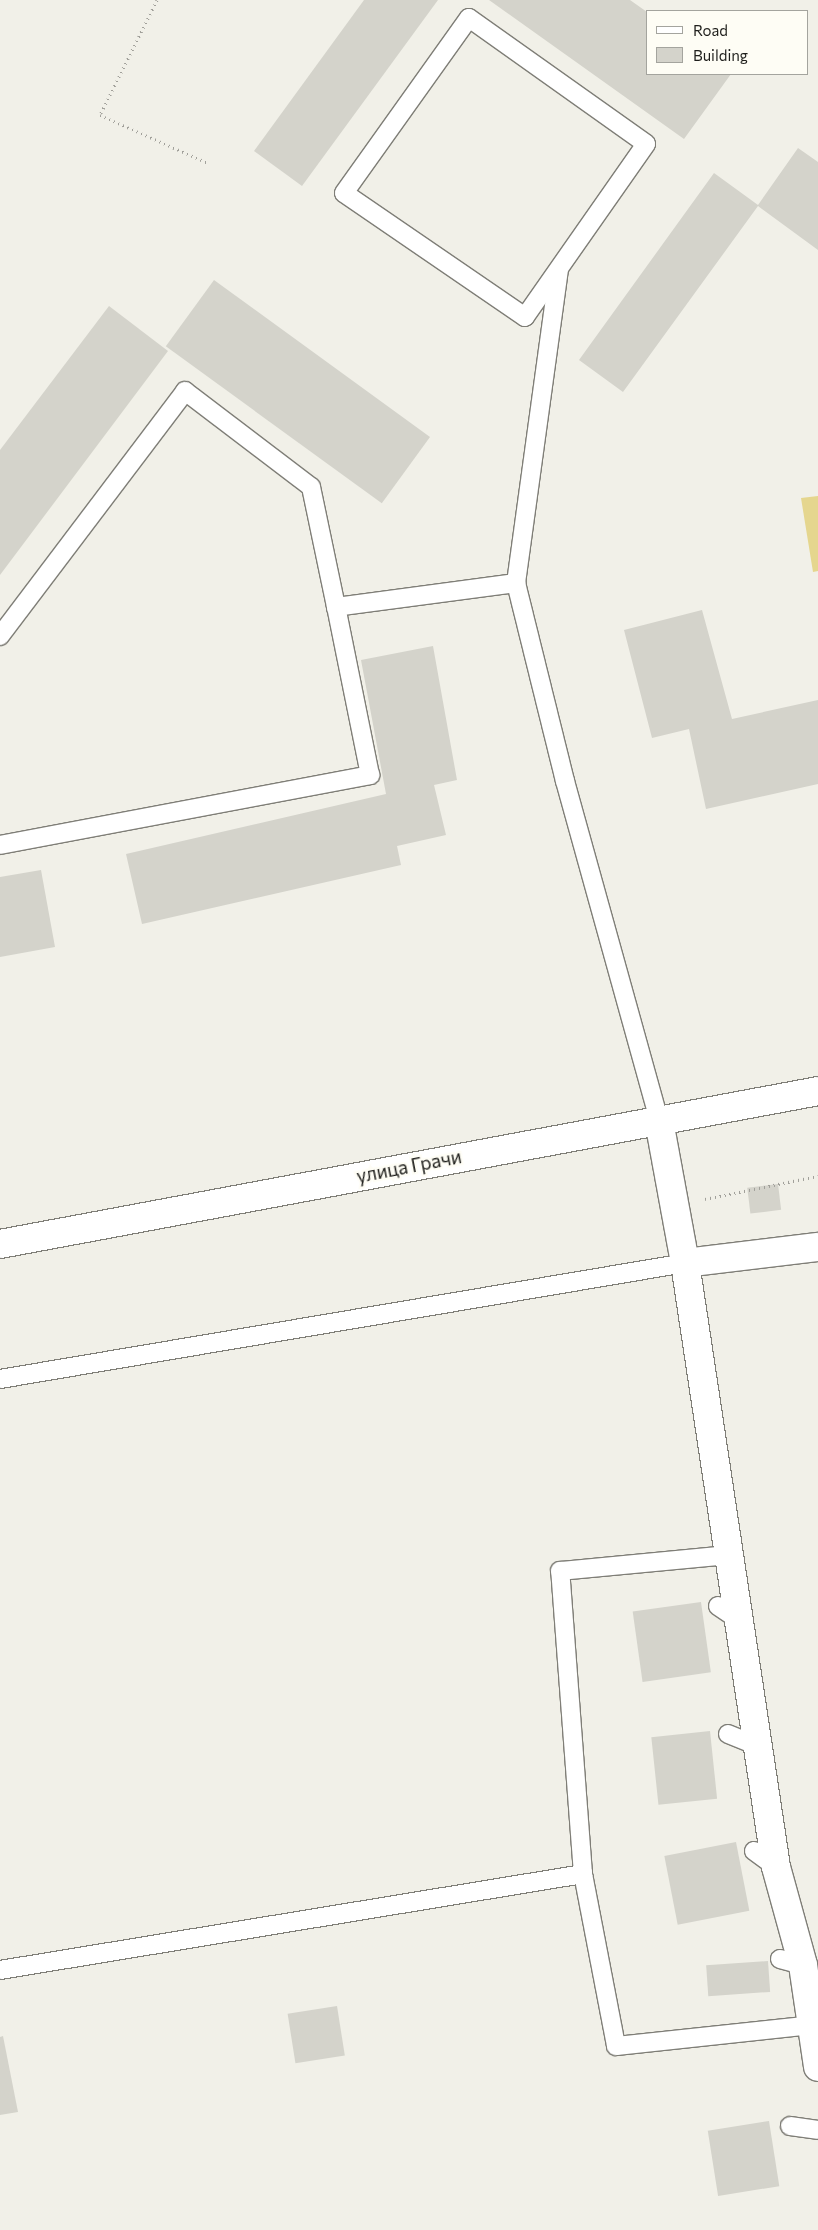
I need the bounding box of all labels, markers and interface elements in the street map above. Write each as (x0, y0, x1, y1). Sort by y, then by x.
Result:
legend (646, 10, 808, 75)
text: Road (693, 21, 728, 39)
text: Building (693, 46, 748, 64)
street label: улица Грачи (354, 1145, 464, 1187)

